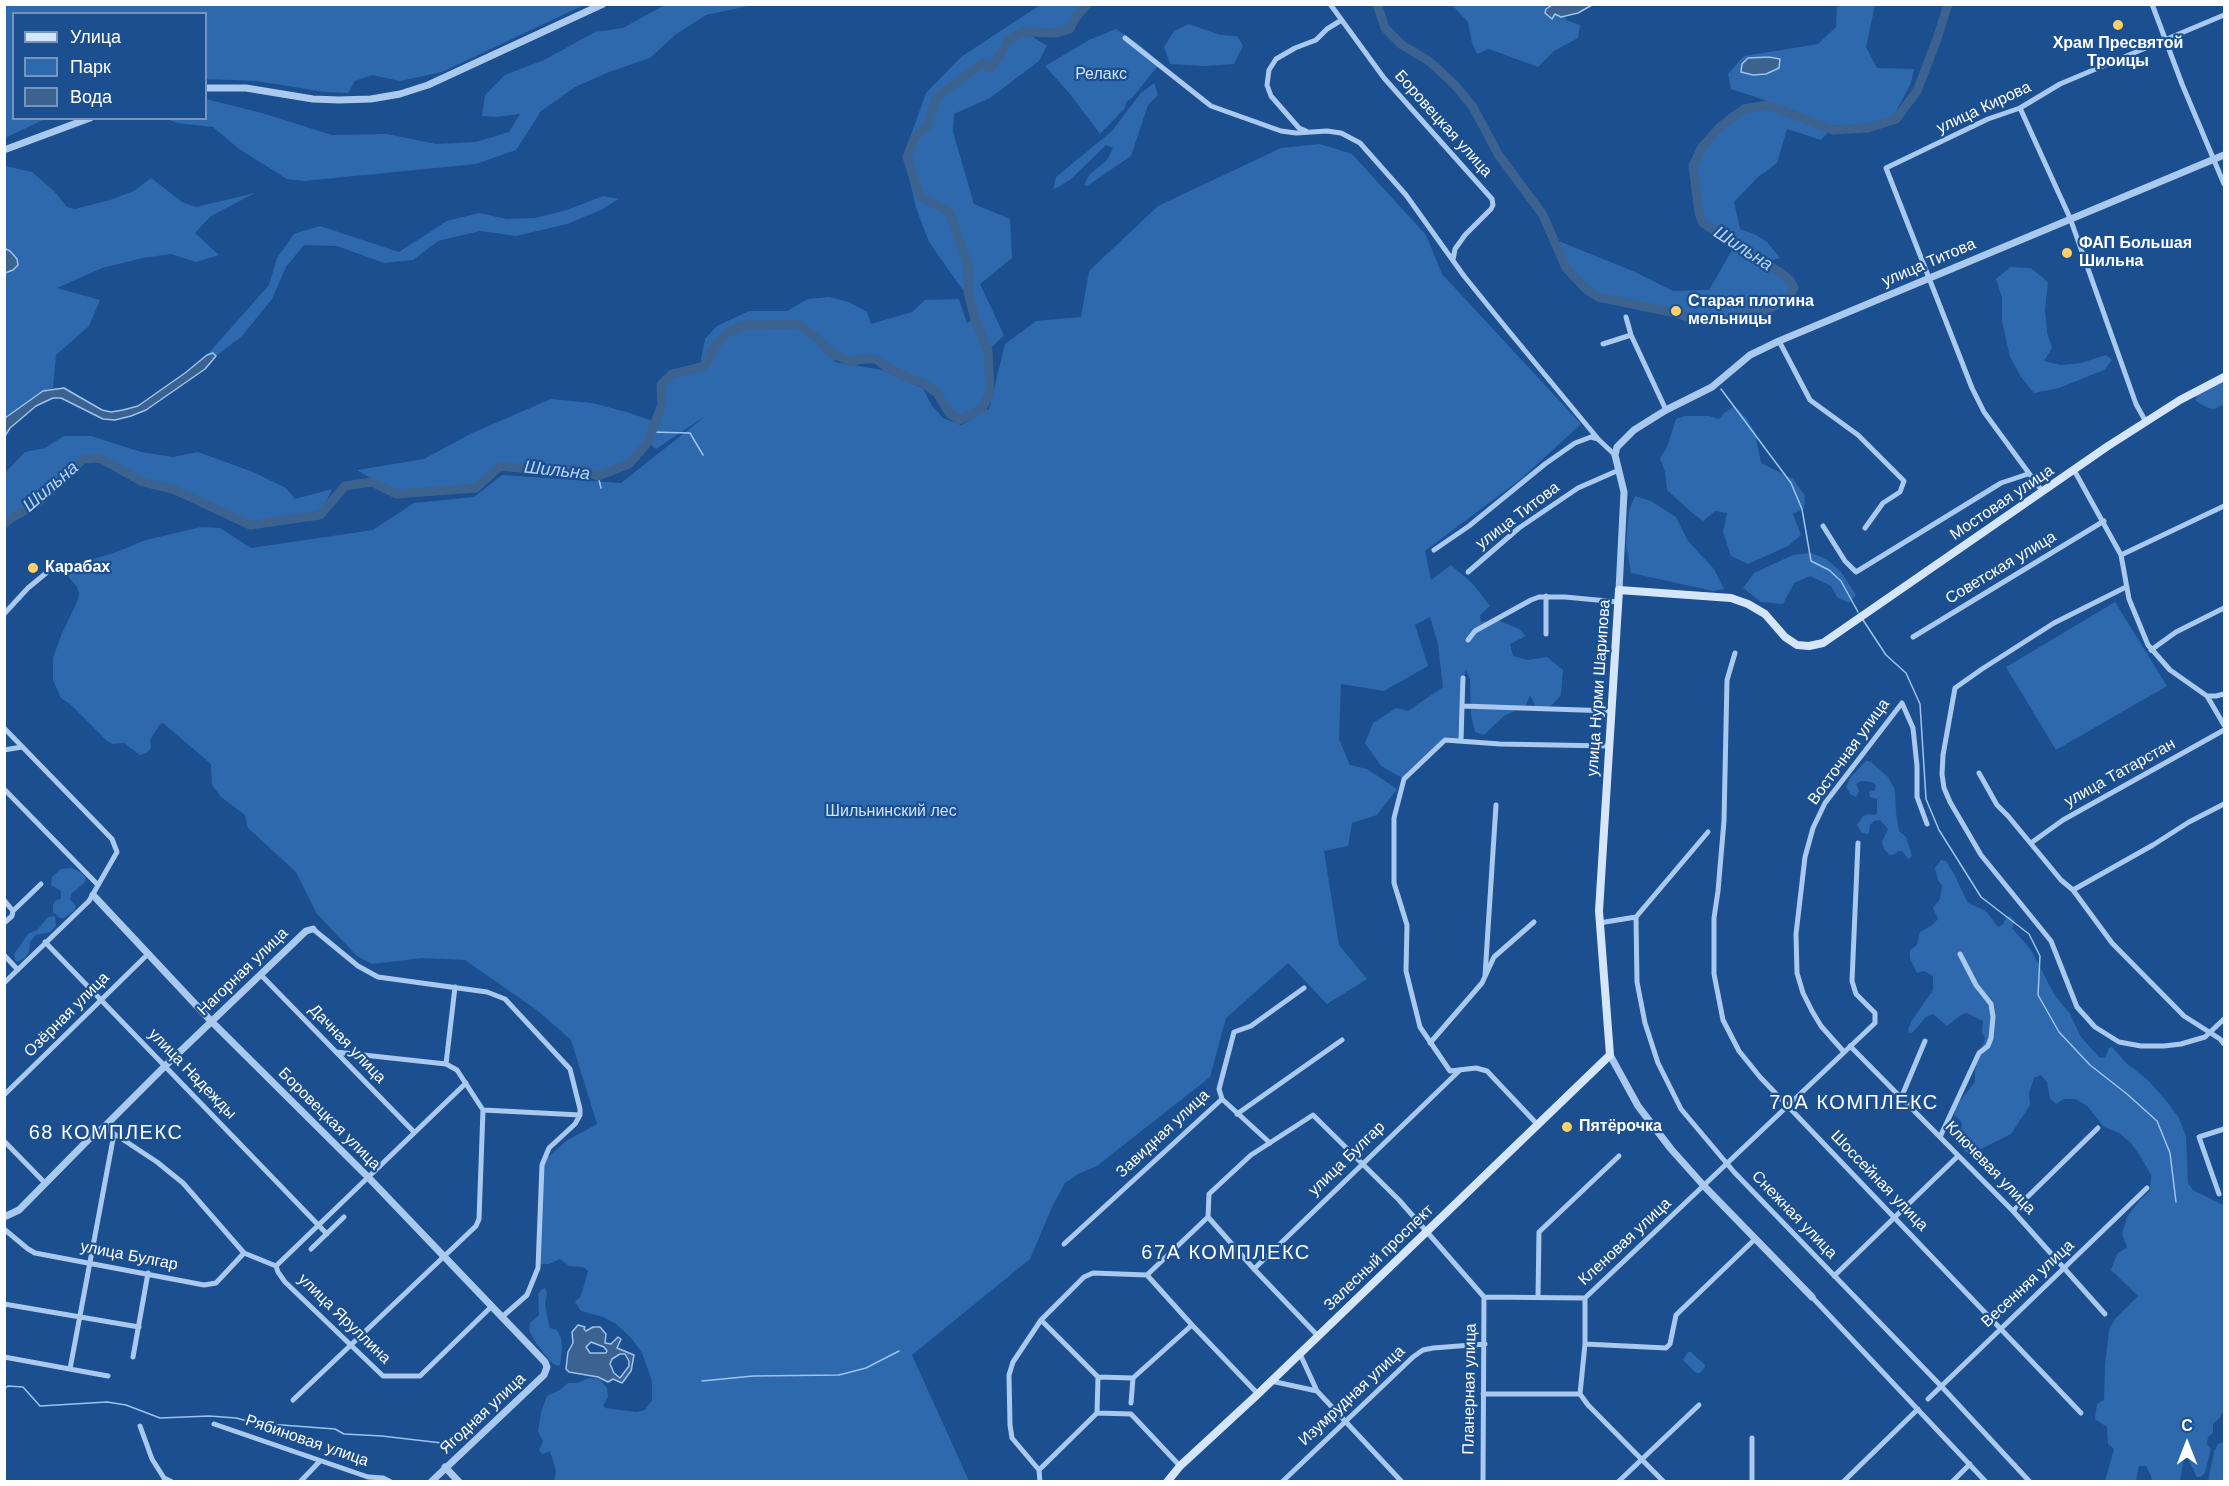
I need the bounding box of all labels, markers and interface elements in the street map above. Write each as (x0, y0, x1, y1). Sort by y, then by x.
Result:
legend (12, 12, 207, 120)
marker: Храм Пресвятой Троицы (2111, 18, 2125, 32)
text: Улица (70, 27, 121, 47)
place label: Храм Пресвятой Троицы (2053, 34, 2183, 72)
text: Парк (70, 57, 111, 77)
park label: Релакс (1075, 65, 1127, 85)
street label: Боровецкая улица (1390, 67, 1496, 181)
street label: улица Кирова (1934, 78, 2034, 138)
text: Вода (70, 87, 112, 107)
water label: Шильна (1709, 222, 1777, 276)
place label: ФАП Большая Шильна (2079, 234, 2192, 272)
street label: улица Титова (1879, 235, 1979, 291)
marker: ФАП Большая Шильна (2060, 246, 2074, 260)
place label: Старая плотина мельницы (1688, 292, 1814, 330)
marker: Старая плотина мельницы (1669, 304, 1683, 318)
water label: Шильна (19, 457, 83, 517)
water label: Шильна (523, 457, 591, 485)
street label: Мостовая улица (1947, 461, 2057, 545)
street label: улица Титова (1472, 478, 1564, 554)
street label: Советская улица (1942, 527, 2060, 609)
place label: Карабах (45, 558, 110, 578)
marker: Карабах (26, 561, 40, 575)
street label: улица Нурми Шарипова (1583, 599, 1615, 777)
street label: Восточная улица (1804, 695, 1894, 809)
street label: улица Татарстан (2061, 735, 2179, 811)
park label: Шильнинский лес (825, 802, 957, 822)
street label: Нагорная улица (194, 924, 292, 1020)
street label: Озёрная улица (20, 968, 114, 1062)
street label: Дачная улица (304, 1000, 390, 1088)
street label: улица Надежды (144, 1025, 240, 1123)
street label: Боровецкая улица (274, 1064, 384, 1174)
street label: Завидная улица (1113, 1086, 1213, 1182)
district label: 70А КОМПЛЕКС (1769, 1091, 1939, 1115)
place label: Пятёрочка (1579, 1117, 1662, 1137)
street label: улица Булгар (1305, 1118, 1389, 1200)
street label: Ключевая улица (1941, 1118, 2039, 1218)
marker: Пятёрочка (1560, 1120, 1574, 1134)
district label: 68 КОМПЛЕКС (29, 1121, 183, 1145)
street label: Шоссейная улица (1826, 1127, 1932, 1235)
street label: Снежная улица (1747, 1167, 1841, 1263)
street label: Кленовая улица (1575, 1194, 1675, 1290)
street label: Залесный проспект (1320, 1201, 1438, 1315)
street label: Весенняя улица (1978, 1236, 2078, 1332)
street label: улица Булгар (79, 1237, 179, 1275)
district label: 67А КОМПЛЕКС (1141, 1241, 1311, 1265)
street label: улица Яруллина (294, 1270, 394, 1368)
street label: Планерная улица (1459, 1323, 1481, 1455)
street label: Изумрудная улица (1295, 1342, 1409, 1450)
street label: Ягодная улица (436, 1370, 530, 1458)
street label: Рябиновая улица (243, 1411, 371, 1471)
north arrow (2157, 1414, 2217, 1474)
text: С (2181, 1417, 2193, 1434)

